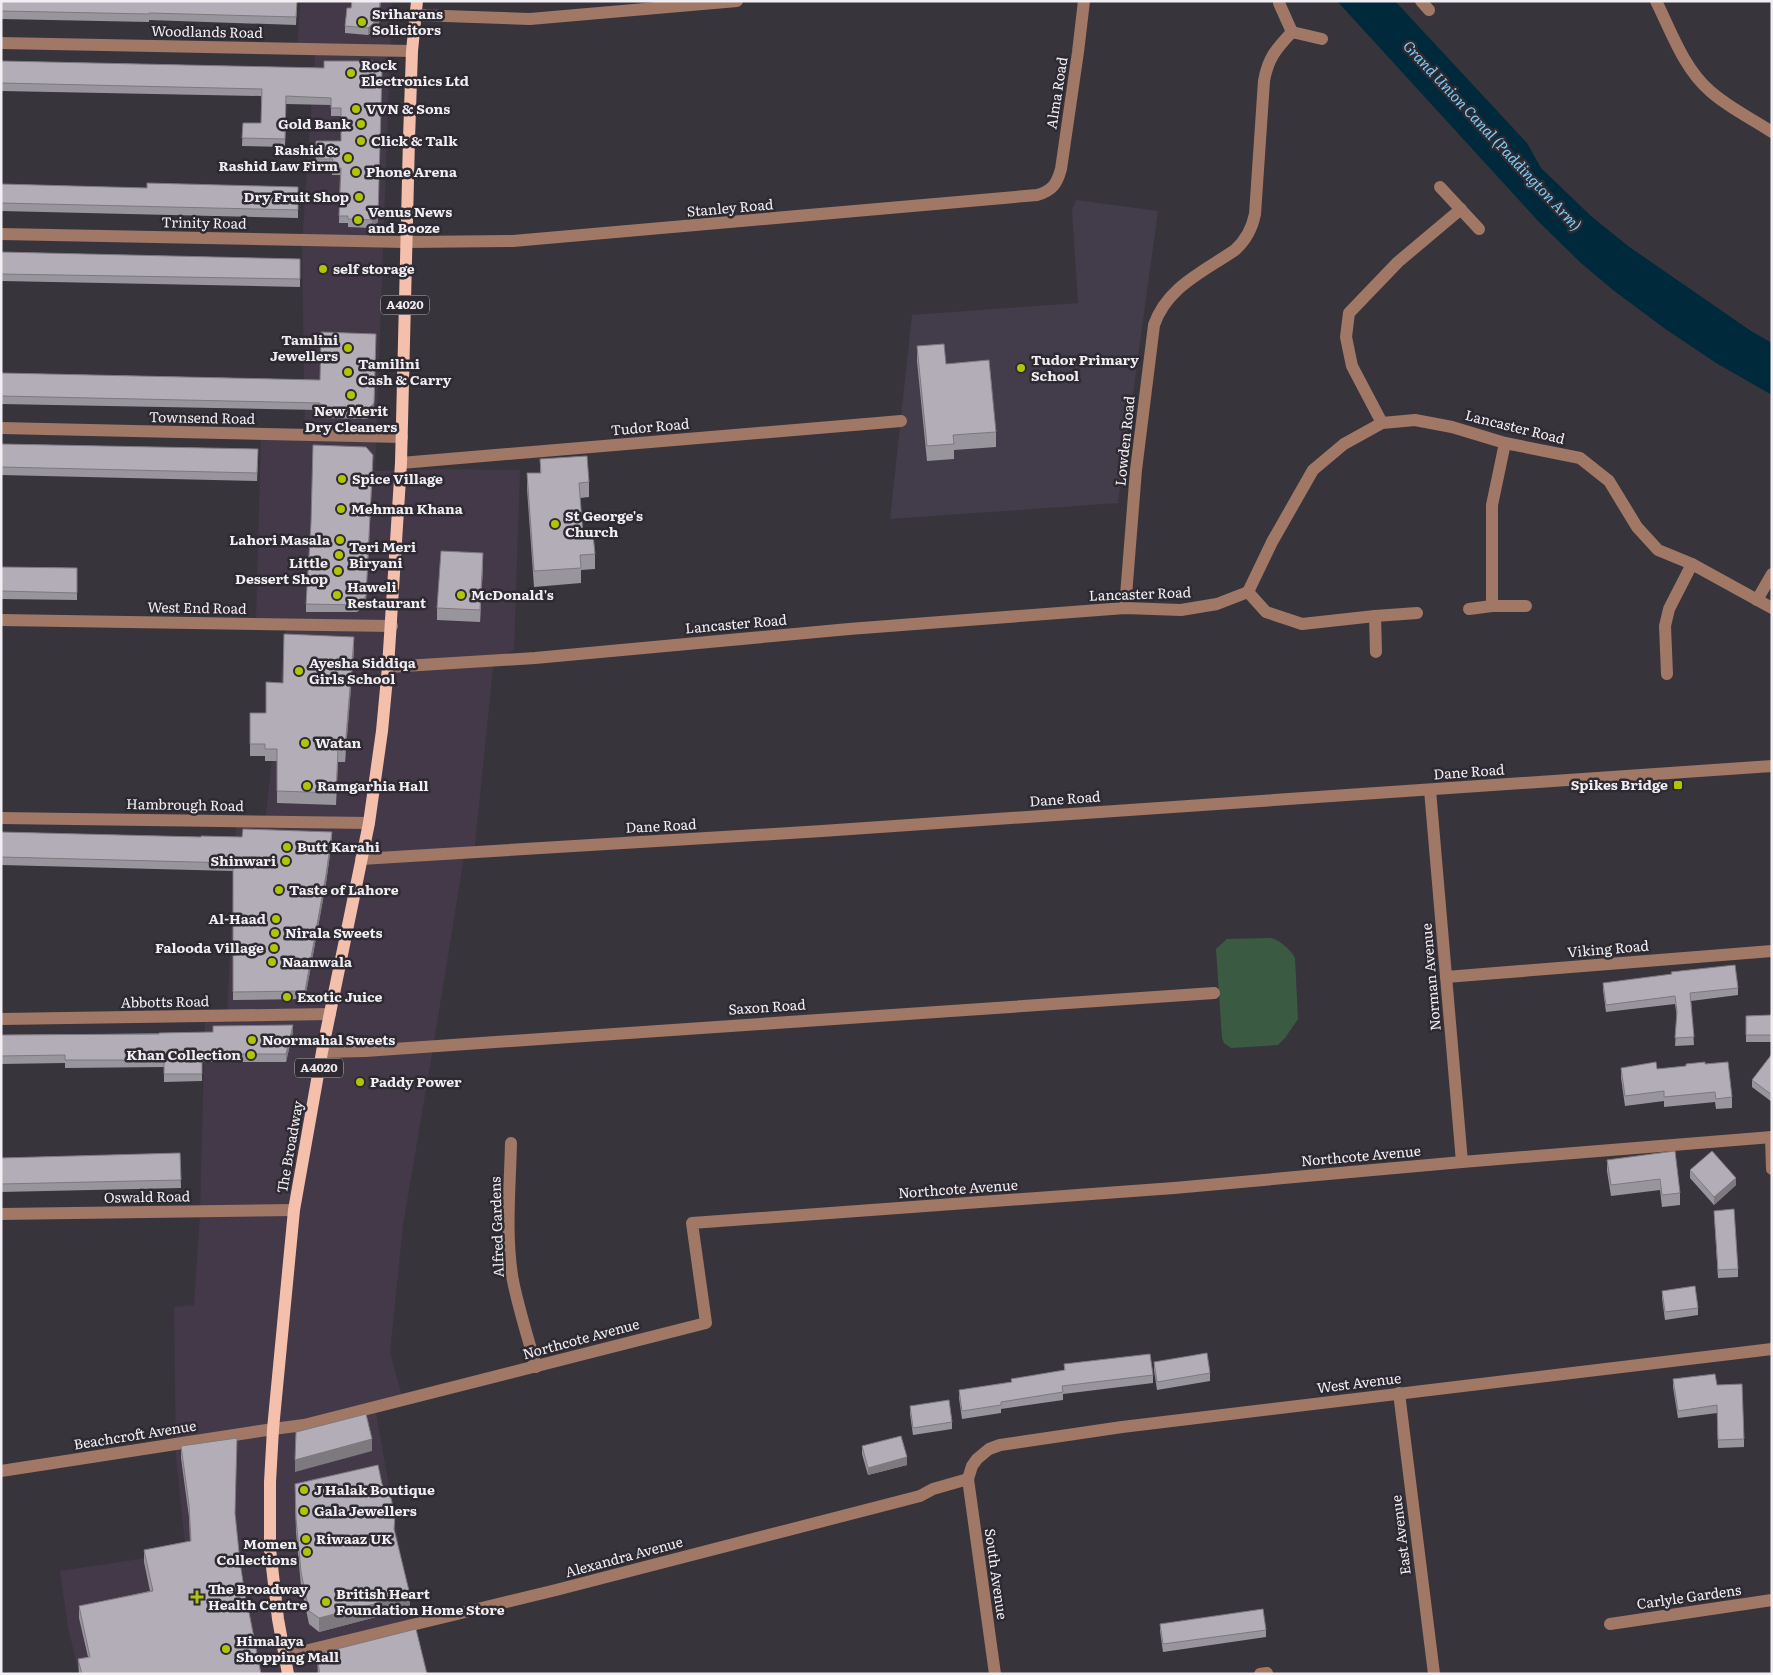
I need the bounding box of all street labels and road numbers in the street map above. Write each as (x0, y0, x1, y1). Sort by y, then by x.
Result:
street label: Woodlands Road (151, 20, 264, 42)
street label: Alma Road (1040, 55, 1072, 130)
street label: Stanley Road (686, 193, 774, 221)
street label: Trinity Road (161, 211, 247, 233)
road number: A4020 (381, 296, 429, 314)
street label: Lowden Road (1109, 394, 1139, 487)
street label: Lancaster Road (1463, 404, 1568, 448)
street label: Townsend Road (149, 406, 256, 428)
street label: Tudor Road (610, 413, 690, 439)
street label: Lancaster Road (1089, 581, 1192, 605)
street label: West End Road (147, 596, 247, 618)
street label: Lancaster Road (684, 609, 788, 637)
street label: Dane Road (1433, 759, 1506, 783)
street label: Dane Road (1029, 786, 1102, 810)
street label: Hambrough Road (126, 793, 245, 815)
street label: Dane Road (625, 813, 698, 837)
street label: Norman Avenue (1415, 922, 1445, 1032)
street label: Viking Road (1566, 934, 1650, 962)
street label: Abbotts Road (120, 990, 210, 1012)
street label: Saxon Road (728, 993, 807, 1019)
road number: A4020 (295, 1058, 343, 1078)
street label: The Broadway (271, 1098, 307, 1195)
street label: Northcote Avenue (1300, 1140, 1422, 1170)
street label: Northcote Avenue (897, 1174, 1019, 1202)
street label: Alfred Gardens (484, 1176, 508, 1278)
street label: Oswald Road (104, 1185, 191, 1207)
street label: Northcote Avenue (520, 1313, 641, 1363)
street label: West Avenue (1316, 1367, 1402, 1397)
street label: Beachcroft Avenue (72, 1414, 198, 1454)
street label: East Avenue (1385, 1494, 1415, 1576)
street label: South Avenue (981, 1527, 1013, 1621)
street label: Alexandra Avenue (563, 1531, 685, 1581)
street label: Carlyle Gardens (1635, 1579, 1742, 1613)

